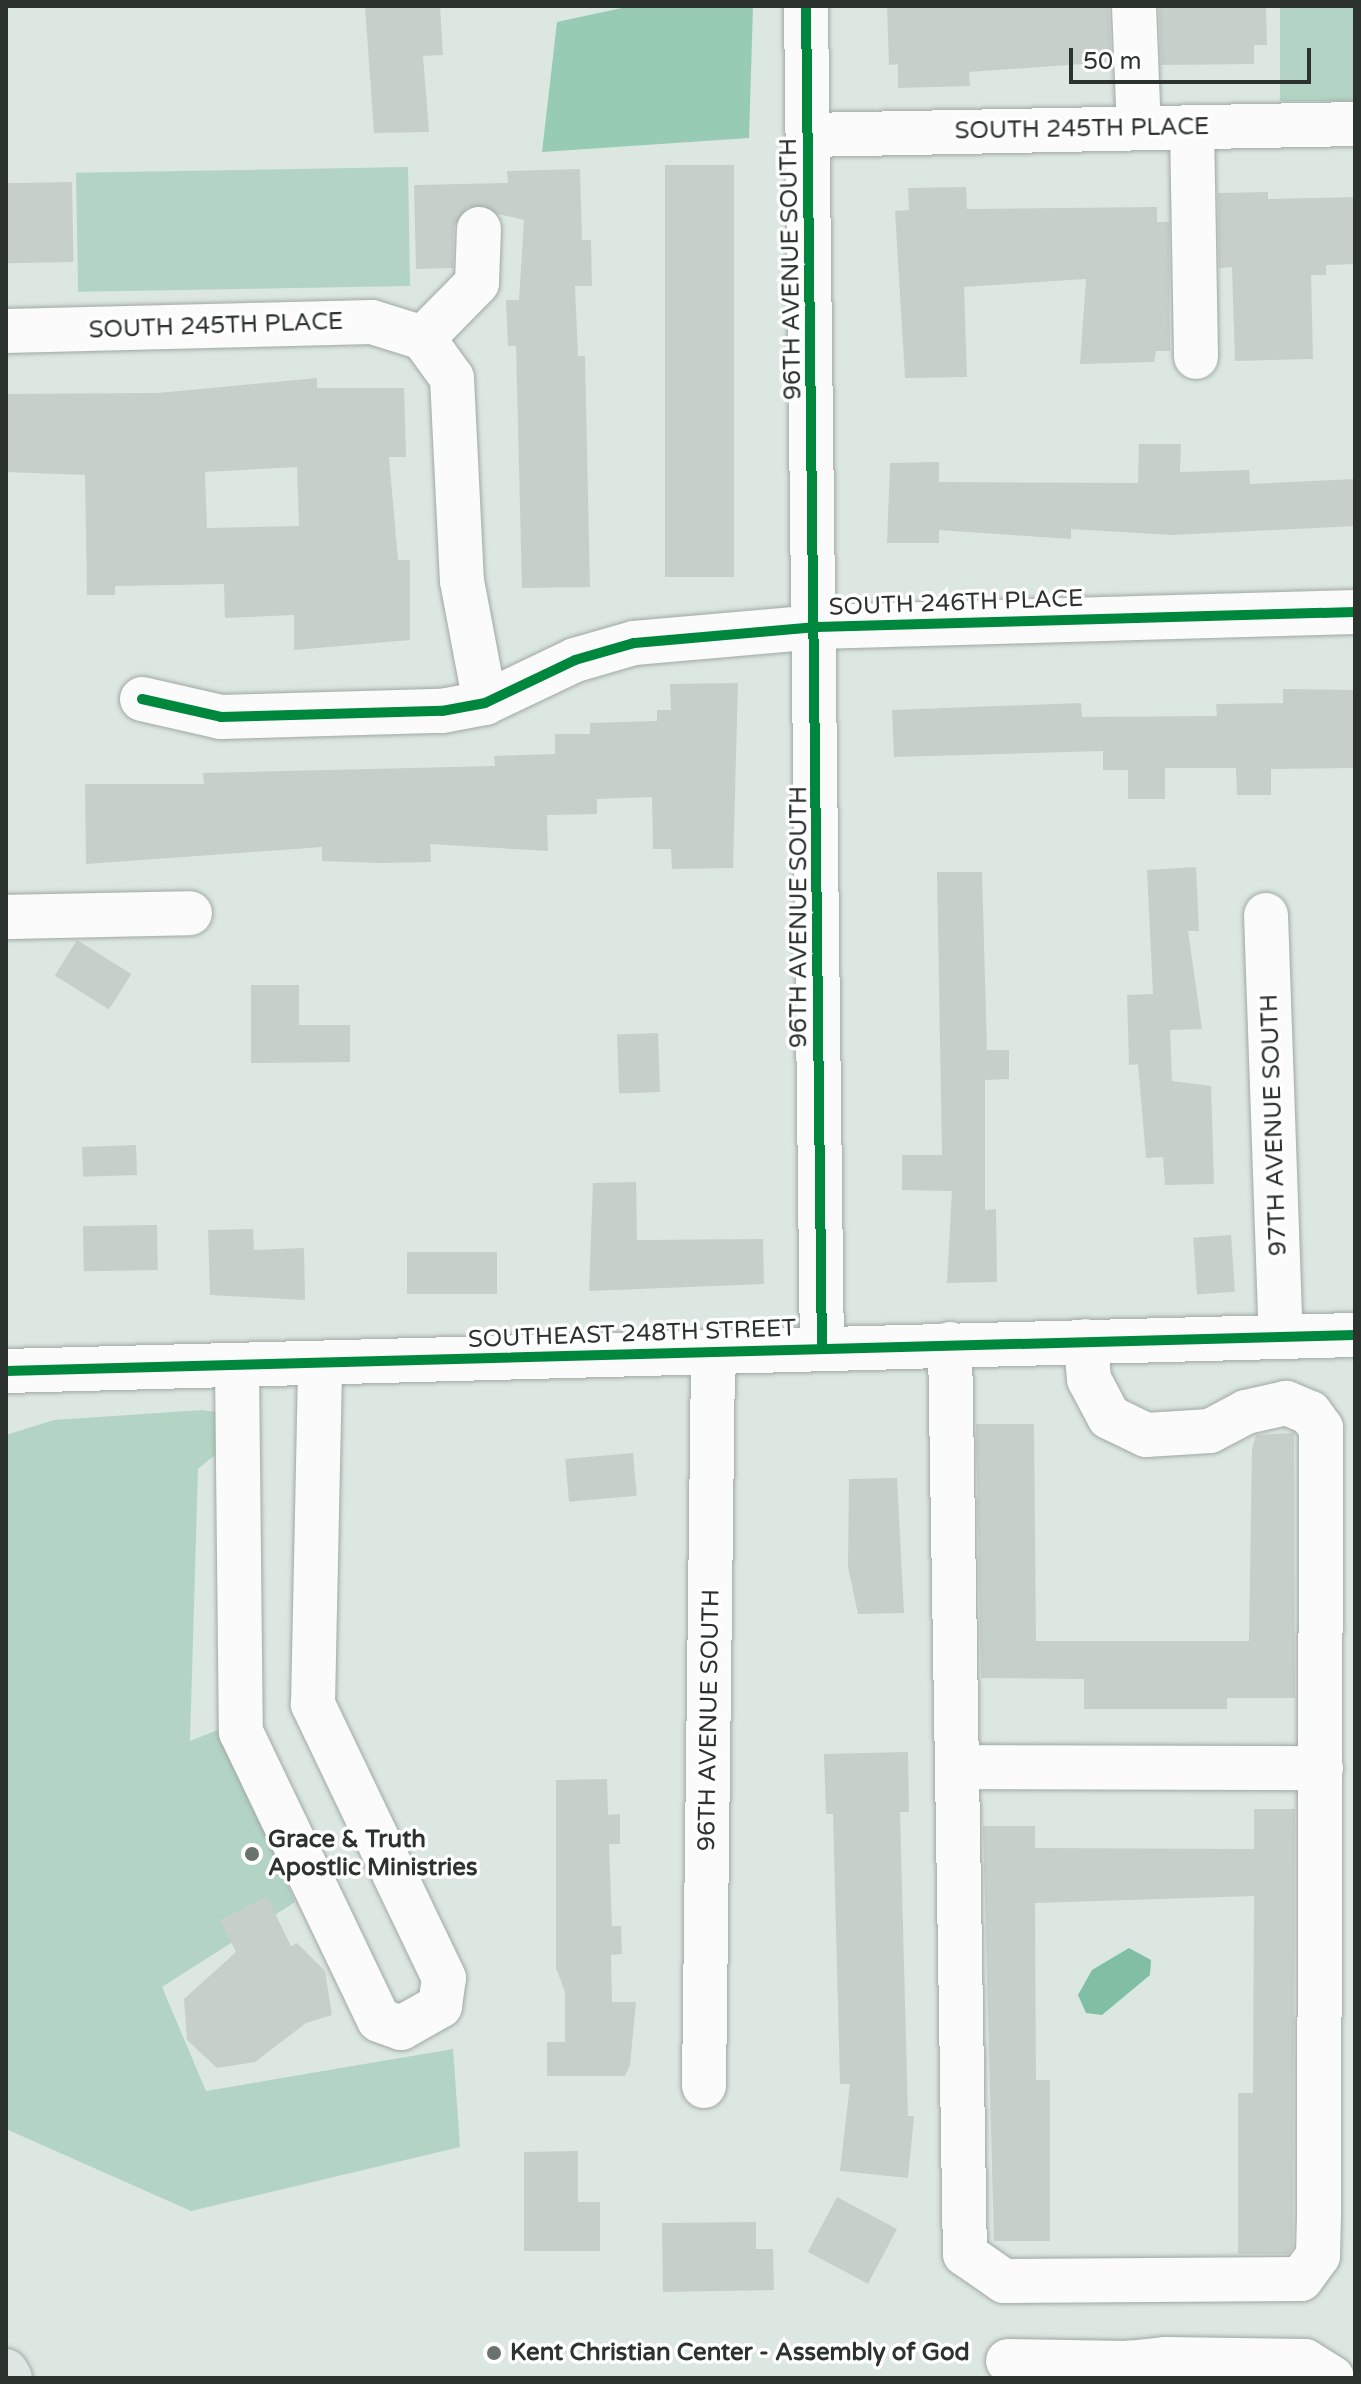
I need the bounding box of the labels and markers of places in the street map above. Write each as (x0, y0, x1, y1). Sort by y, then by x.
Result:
place label: Grace & Truth Apostlic Ministries (268, 1826, 477, 1882)
marker: Grace & Truth Apostlic Ministries (243, 1845, 261, 1863)
place label: Kent Christian Center - Assembly of God (510, 2339, 970, 2367)
marker: Kent Christian Center - Assembly of God (485, 2344, 503, 2362)

